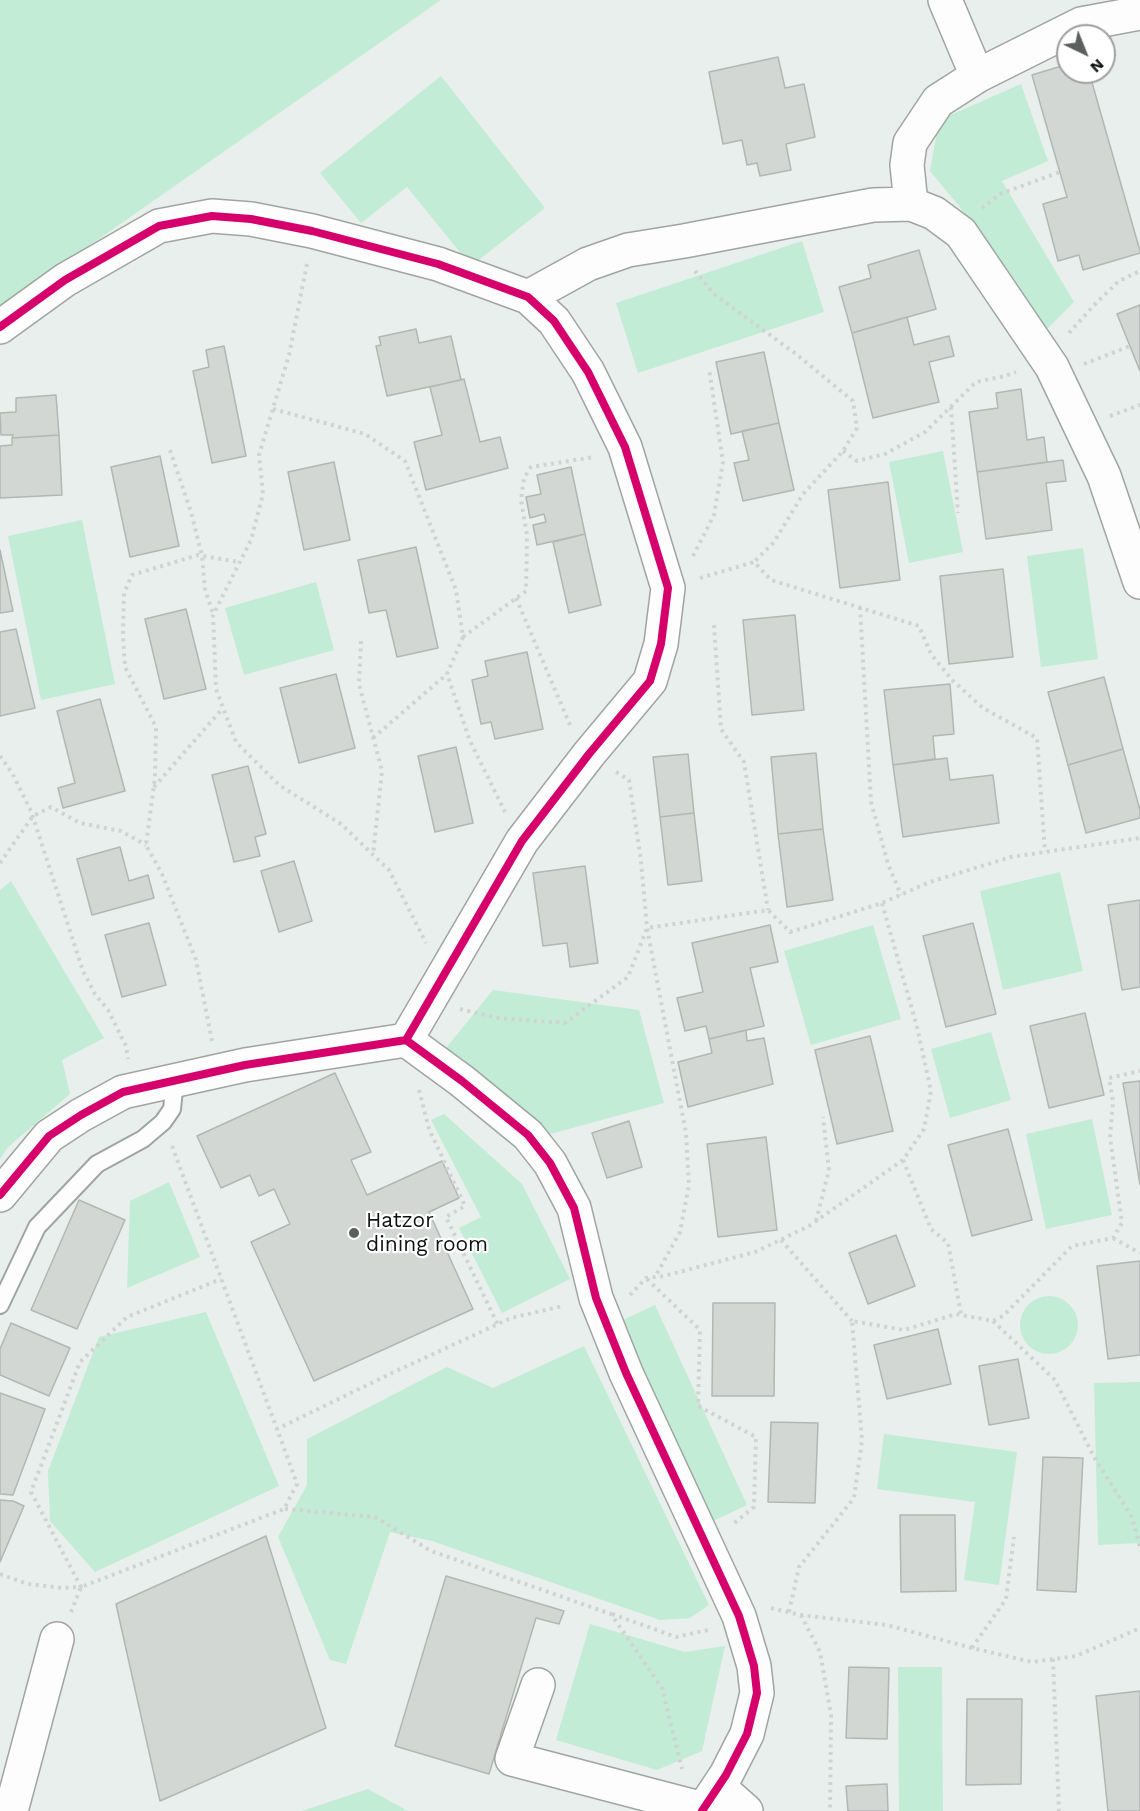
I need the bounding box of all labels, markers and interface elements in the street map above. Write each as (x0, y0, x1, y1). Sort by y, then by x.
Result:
north arrow (1056, 24, 1116, 84)
text: N (1086, 55, 1108, 77)
place label: Hatzor dining room (366, 1208, 488, 1258)
marker: Hatzor dining room (347, 1226, 361, 1240)

